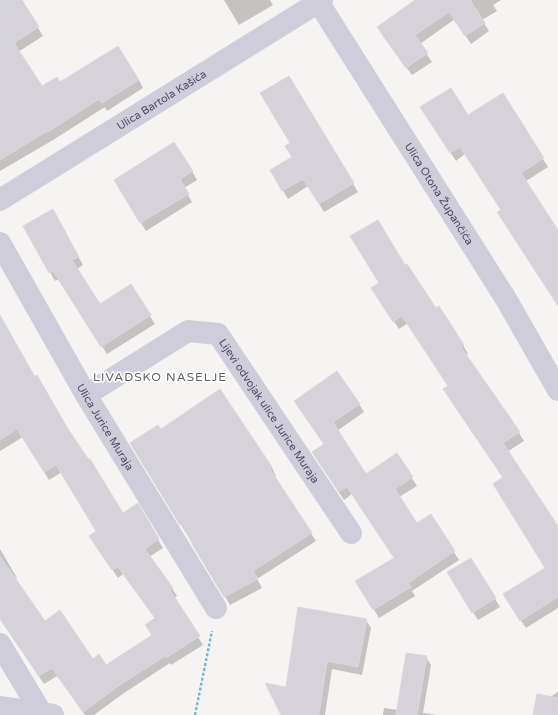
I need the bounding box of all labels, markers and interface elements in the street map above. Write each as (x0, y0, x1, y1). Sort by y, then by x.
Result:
street label: Ulica Bartola Kašića (115, 67, 209, 133)
street label: Ulica Otona Župančića (402, 140, 476, 247)
street label: Lijevi odvojak ulice Jurice Muraja (216, 336, 322, 486)
district label: LIVADSKO NASELJE (93, 370, 227, 384)
street label: Ulica Jurice Muraja (74, 381, 136, 473)

